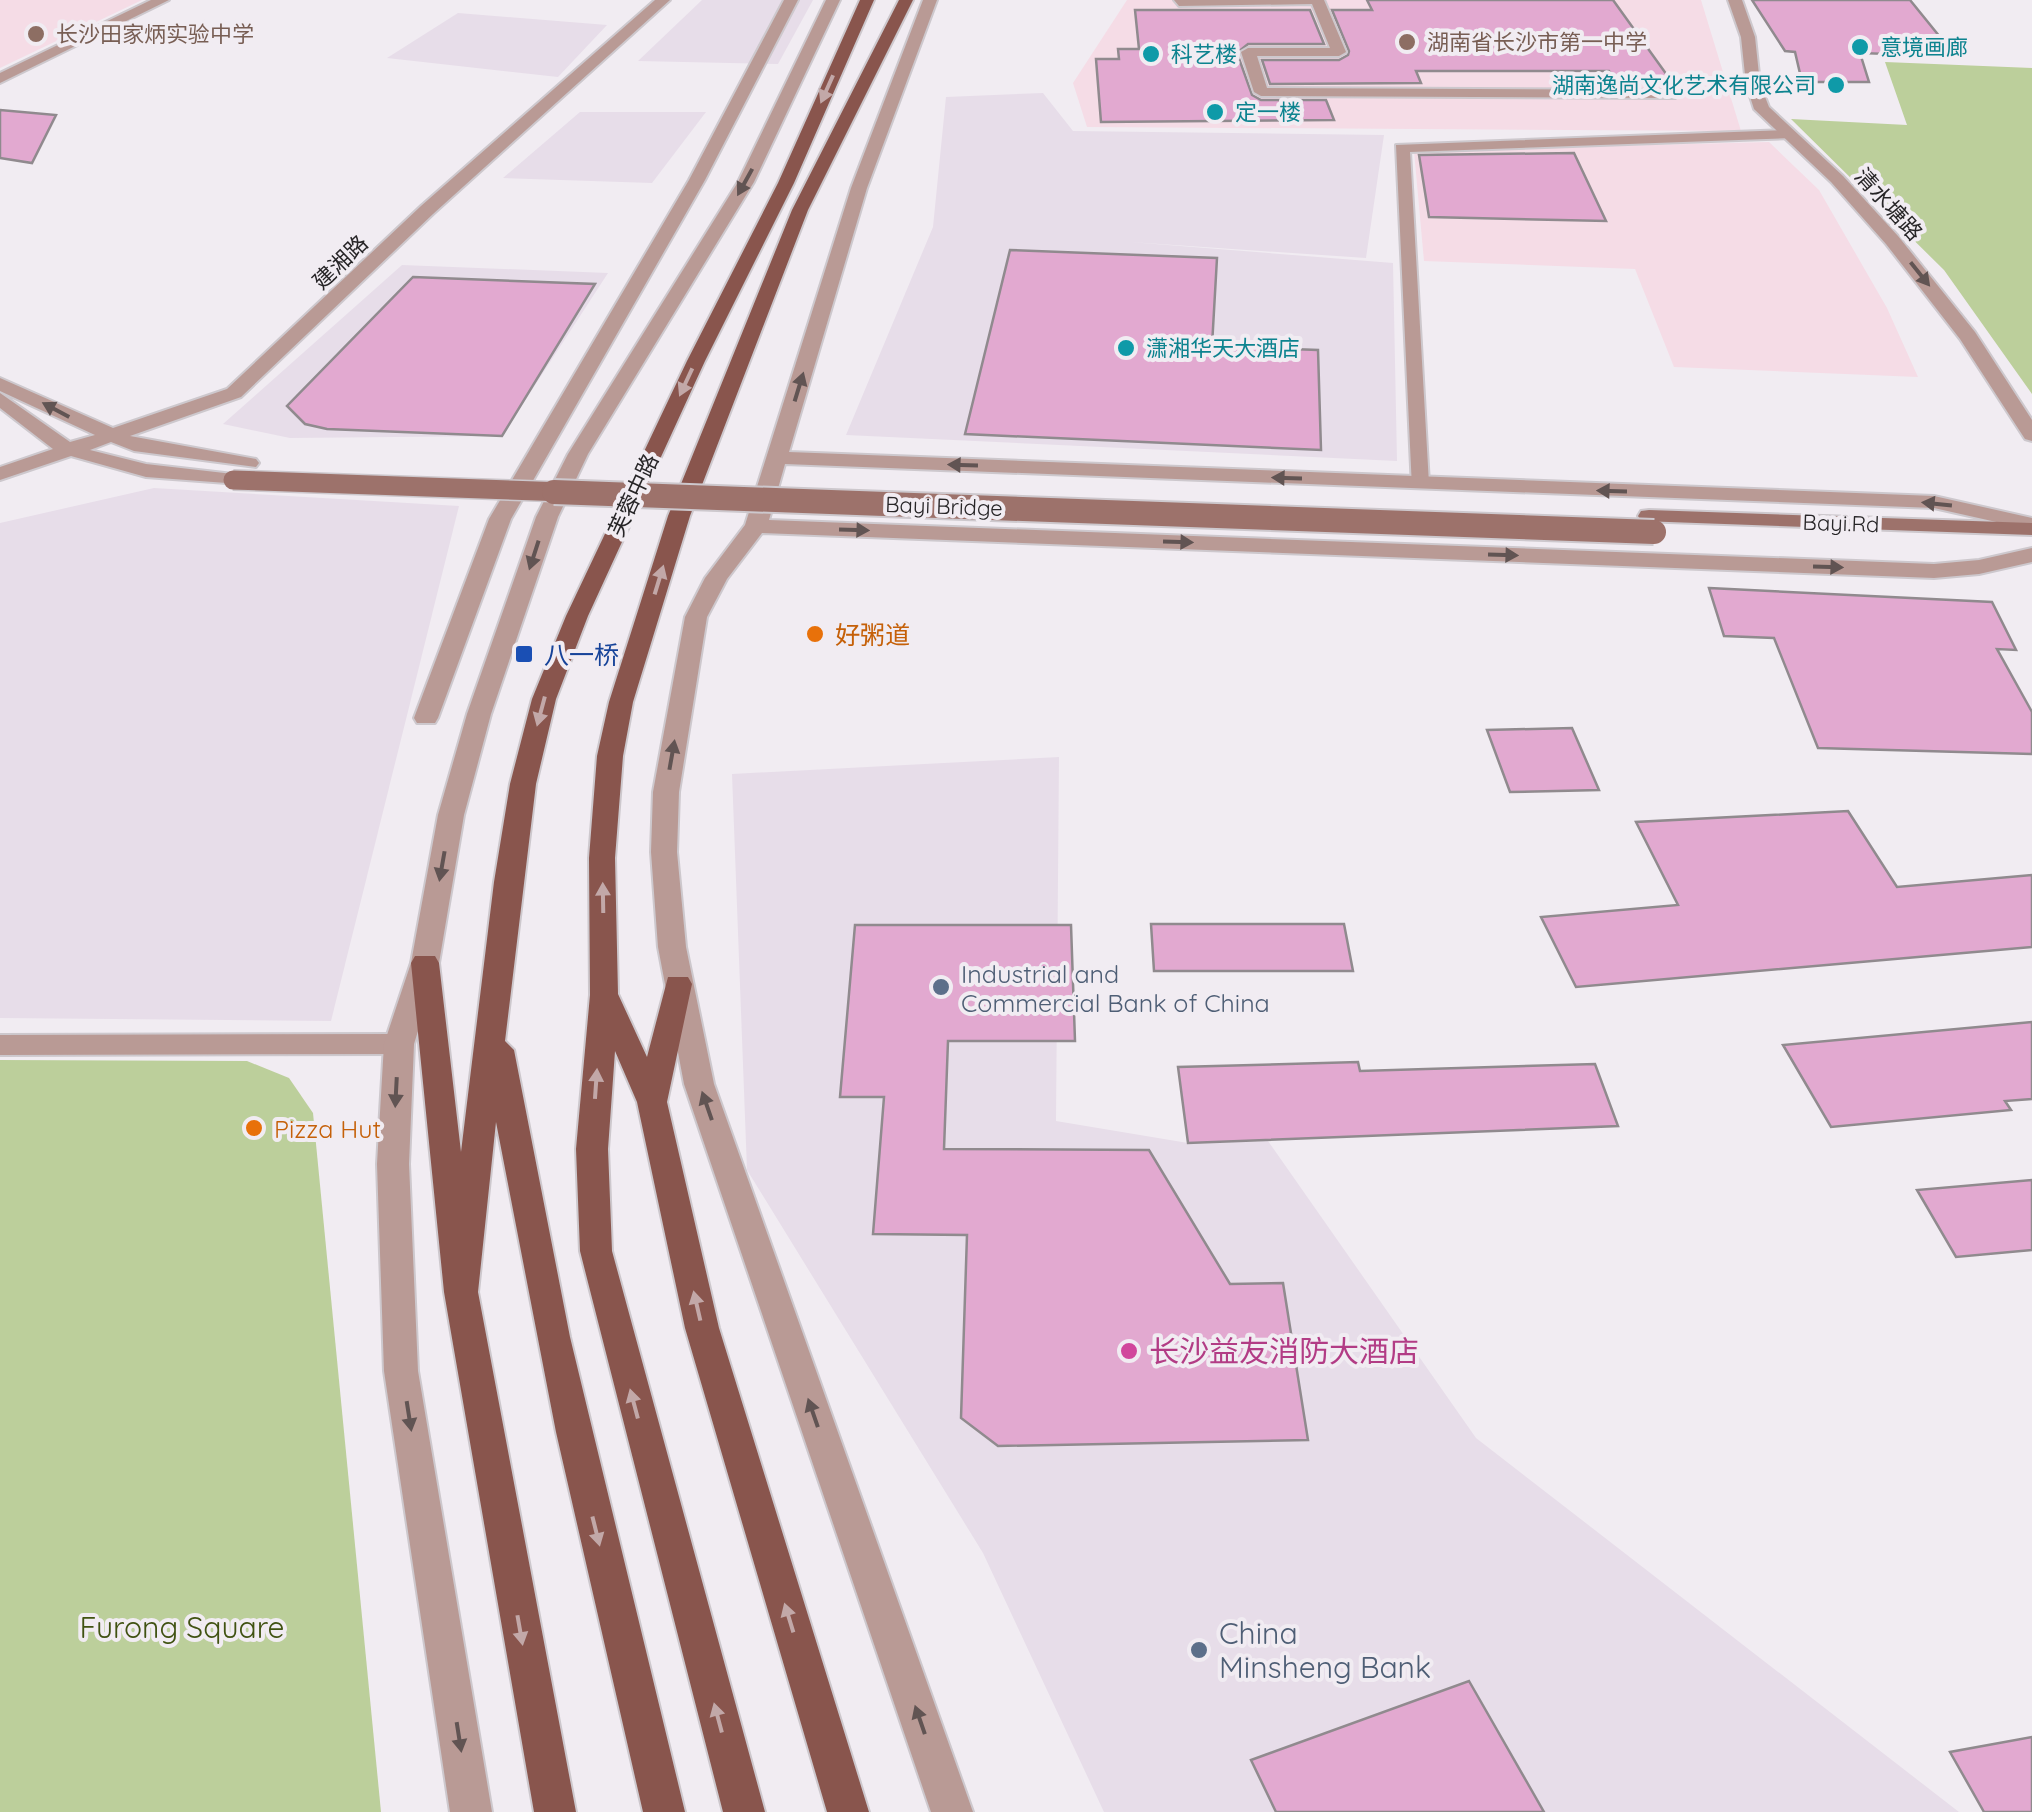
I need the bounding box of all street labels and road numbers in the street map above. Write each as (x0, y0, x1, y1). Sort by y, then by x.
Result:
street label: 清水塘路 (1849, 162, 1929, 246)
street label: 建湘路 (307, 229, 373, 295)
street label: 芙蓉中路 (602, 449, 664, 541)
street label: Bayi Bridge (885, 490, 1003, 522)
street label: Bayi.Rd (1802, 508, 1880, 538)

